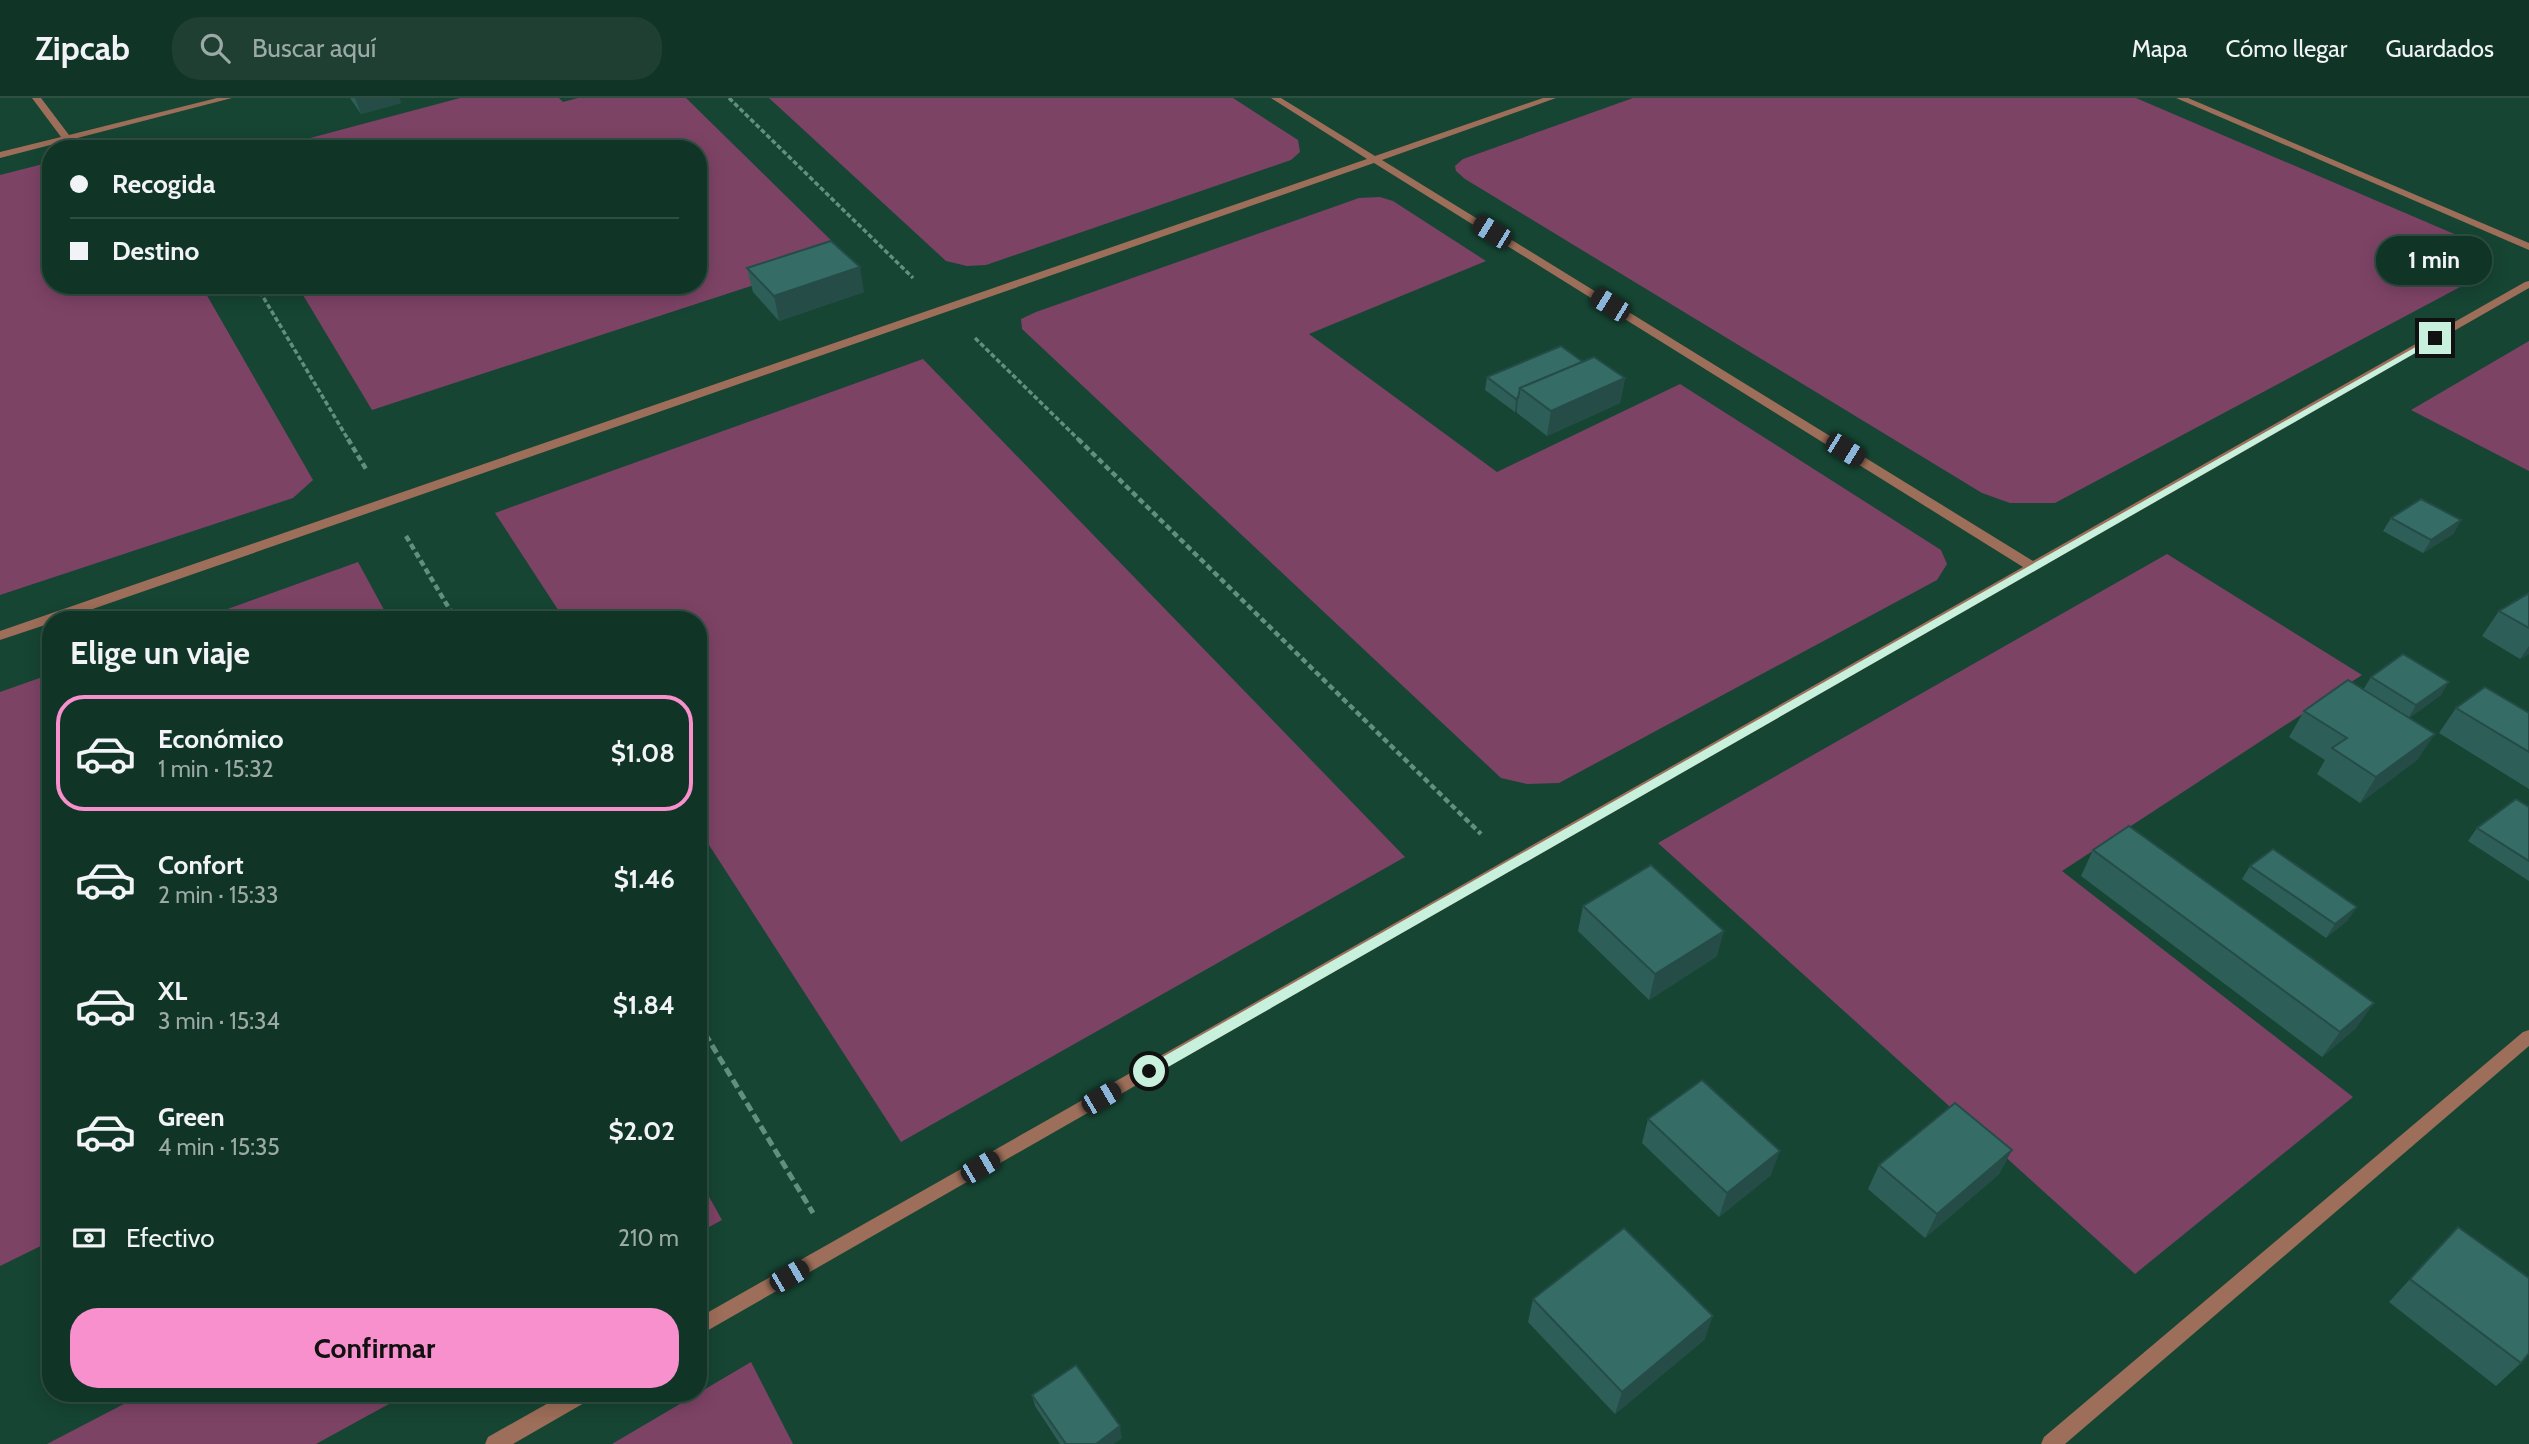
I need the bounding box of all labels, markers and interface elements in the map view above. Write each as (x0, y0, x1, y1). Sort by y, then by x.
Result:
search box (172, 17, 662, 80)
text: Zipcab (35, 28, 130, 68)
icon: search (196, 29, 234, 67)
text: Buscar aquí (252, 32, 376, 64)
text: Mapa (2132, 34, 2188, 63)
text: Cómo llegar (2226, 34, 2347, 63)
text: Guardados (2385, 34, 2494, 63)
text: Recogida (112, 168, 215, 200)
car (1469, 212, 1516, 252)
text: Destino (112, 235, 199, 267)
callout: 1 min (2377, 236, 2493, 286)
text: 1 min (2408, 246, 2460, 274)
car (1587, 285, 1634, 325)
route end (2419, 322, 2451, 354)
car (1822, 430, 1869, 470)
text: Elige un viaje (70, 633, 250, 672)
icon: car (74, 722, 137, 785)
text: Económico (158, 723, 284, 755)
text: $1.08 (611, 737, 675, 769)
text: 1 min · 15:32 (158, 755, 274, 783)
icon: car (74, 848, 137, 911)
text: Confort (158, 849, 244, 881)
text: $1.46 (614, 863, 675, 895)
text: 2 min · 15:33 (158, 881, 279, 909)
icon: car (74, 974, 137, 1037)
text: XL (158, 975, 187, 1007)
text: $1.84 (613, 989, 675, 1021)
text: 3 min · 15:34 (158, 1007, 280, 1035)
route start (1133, 1055, 1165, 1087)
car (1078, 1078, 1125, 1118)
icon: car (74, 1100, 137, 1163)
text: Green (158, 1101, 225, 1133)
text: $2.02 (609, 1115, 675, 1147)
text: 4 min · 15:35 (158, 1133, 280, 1161)
car (957, 1147, 1004, 1187)
icon: cash (70, 1219, 108, 1257)
text: Efectivo (126, 1222, 215, 1254)
text: 210 m (618, 1224, 679, 1252)
car (766, 1256, 813, 1296)
button: Confirmar (70, 1308, 679, 1388)

